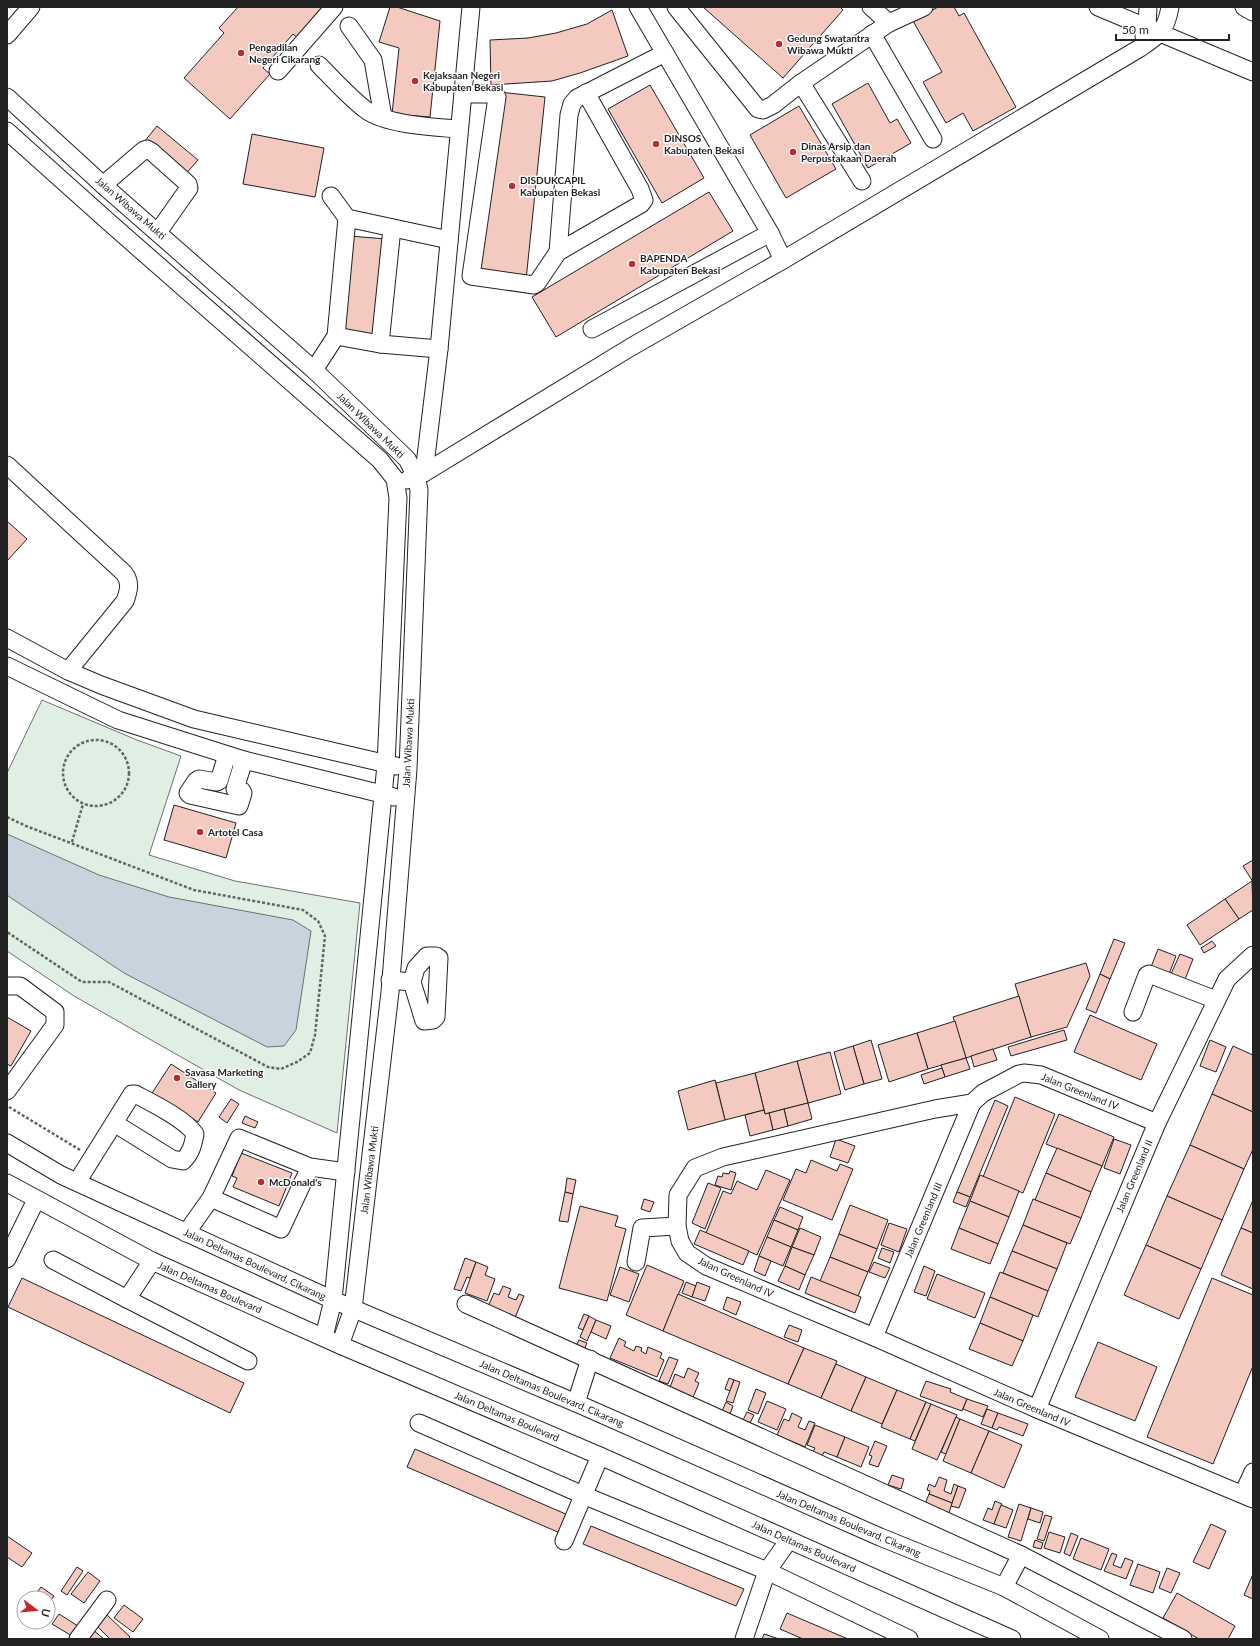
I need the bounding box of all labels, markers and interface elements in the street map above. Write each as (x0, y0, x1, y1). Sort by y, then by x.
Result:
scale bar (1116, 16, 1229, 42)
text: 50 m (1122, 22, 1149, 37)
place label: Gedung Swatantra Wibawa Mukti (787, 32, 869, 56)
marker: Gedung Swatantra Wibawa Mukti (774, 39, 784, 49)
place label: Pengadilan Negeri Cikarang (249, 41, 321, 65)
marker: Pengadilan Negeri Cikarang (236, 48, 246, 58)
place label: Kejaksaan Negeri Kabupaten Bekasi (423, 69, 504, 93)
marker: Kejaksaan Negeri Kabupaten Bekasi (410, 76, 420, 86)
place label: DINSOS Kabupaten Bekasi (664, 132, 745, 156)
marker: DINSOS Kabupaten Bekasi (651, 139, 661, 149)
place label: Dinas Arsip dan Perpustakaan Daerah (801, 140, 897, 164)
marker: Dinas Arsip dan Perpustakaan Daerah (788, 147, 798, 157)
street label: Jalan Wibawa Mukti (94, 174, 168, 242)
place label: DISDUKCAPIL Kabupaten Bekasi (520, 174, 601, 198)
marker: DISDUKCAPIL Kabupaten Bekasi (507, 181, 517, 191)
place label: BAPENDA Kabupaten Bekasi (640, 252, 721, 276)
marker: BAPENDA Kabupaten Bekasi (627, 259, 637, 269)
street label: Jalan Wibawa Mukti (335, 390, 407, 460)
street label: Jalan Wibawa Mukti (400, 698, 416, 788)
place label: Artotel Casa (207, 826, 263, 838)
marker: Artotel Casa (195, 827, 205, 837)
place label: Savasa Marketing Gallery (185, 1066, 264, 1090)
street label: Jalan Greenland IV (1040, 1070, 1120, 1112)
marker: Savasa Marketing Gallery (172, 1073, 182, 1083)
street label: Jalan Wibawa Mukti (358, 1125, 380, 1215)
street label: Jalan Greenland II (1113, 1138, 1155, 1214)
place label: McDonald's (269, 1176, 322, 1188)
marker: McDonald's (256, 1177, 266, 1187)
street label: Jalan Greenland III (902, 1180, 944, 1260)
street label: Jalan Deltamas Boulevard, Cikarang (182, 1226, 328, 1302)
street label: Jalan Greenland IV (696, 1254, 776, 1300)
street label: Jalan Deltamas Boulevard (156, 1259, 264, 1315)
street label: Jalan Deltamas Boulevard, Cikarang (478, 1357, 626, 1429)
street label: Jalan Greenland IV (992, 1385, 1072, 1429)
street label: Jalan Deltamas Boulevard (453, 1388, 561, 1444)
street label: Jalan Deltamas Boulevard, Cikarang (775, 1487, 923, 1559)
street label: Jalan Deltamas Boulevard (750, 1518, 858, 1574)
north arrow (16, 1590, 56, 1630)
text: U (39, 1607, 53, 1619)

